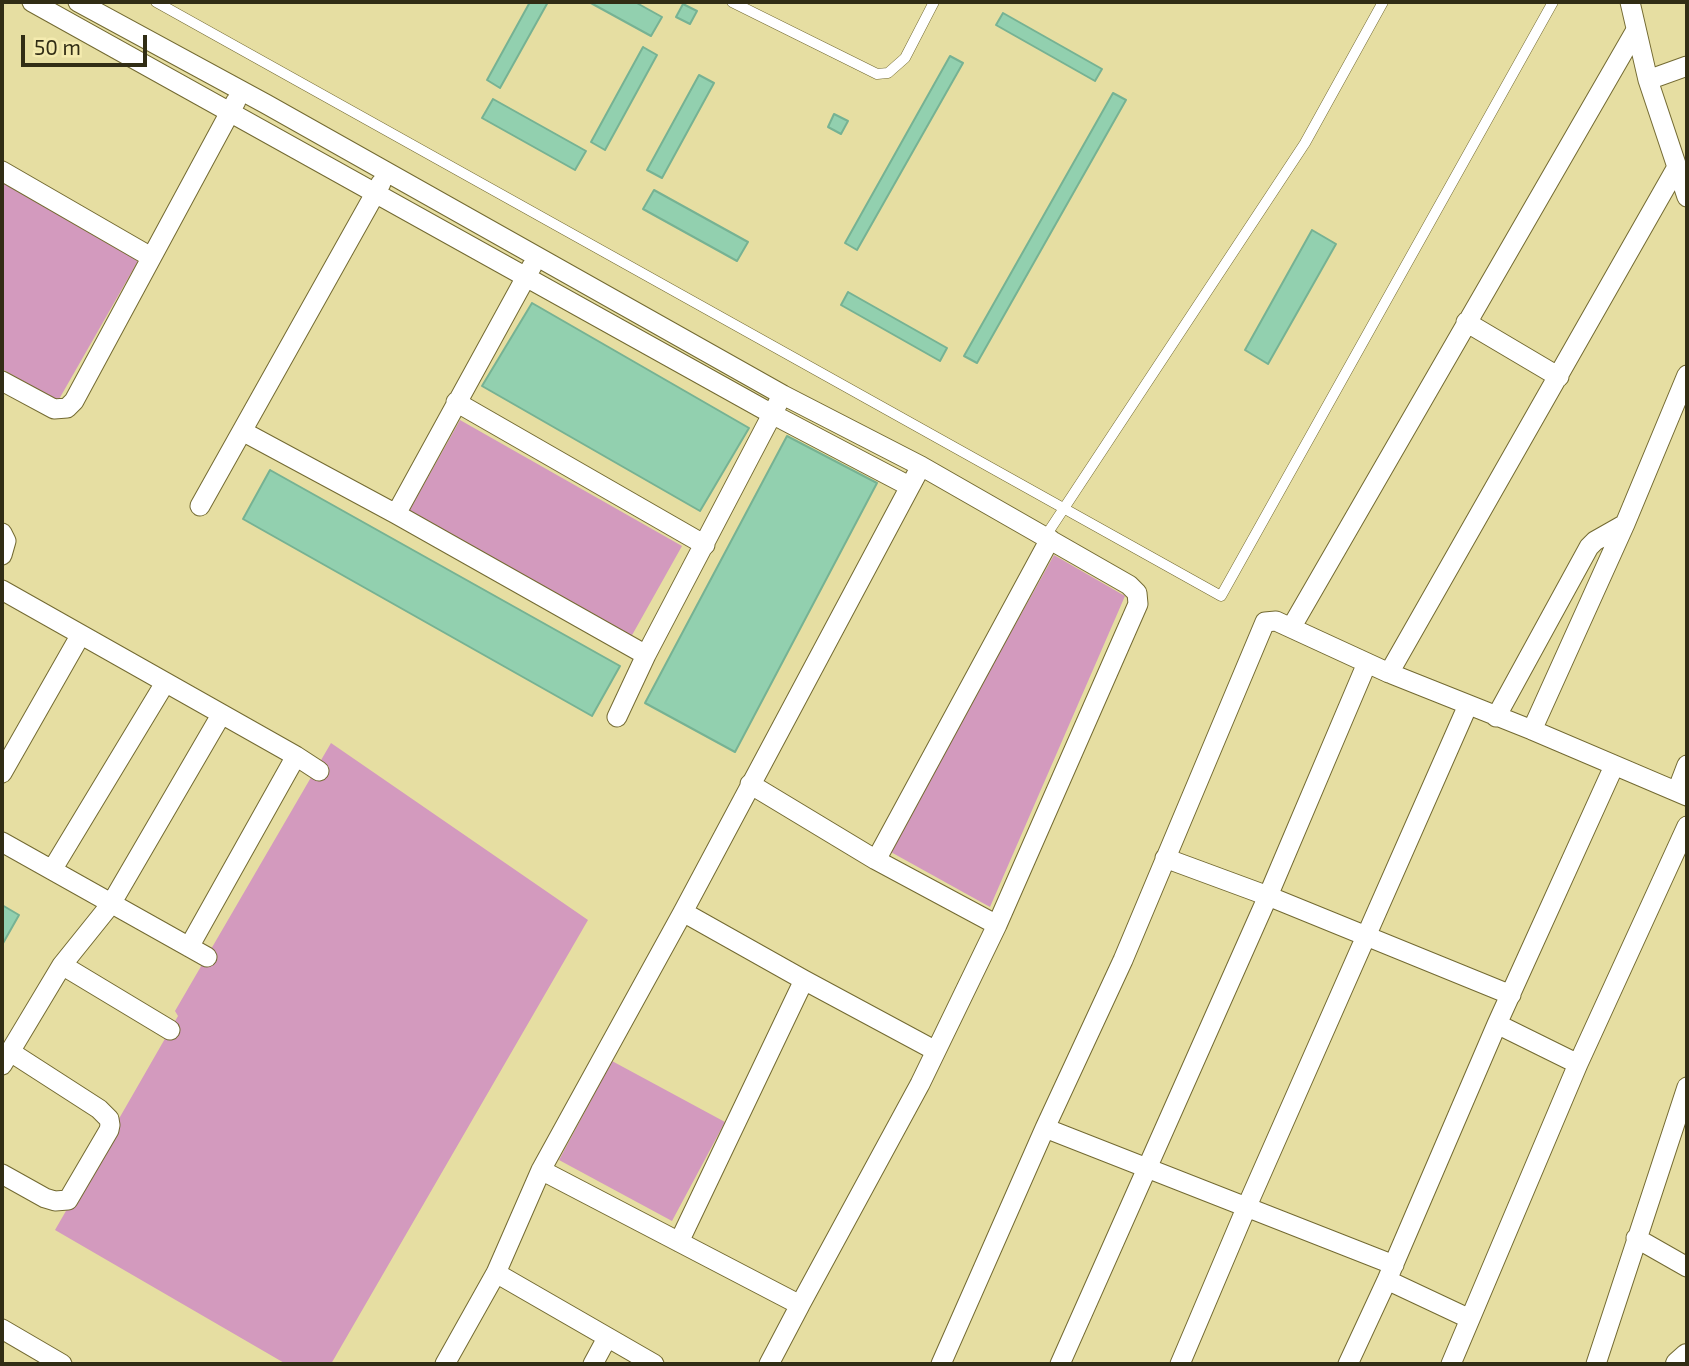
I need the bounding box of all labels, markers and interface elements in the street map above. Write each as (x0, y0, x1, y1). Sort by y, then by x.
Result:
scale bar (24, 21, 150, 65)
text: 50 m (34, 34, 81, 59)

